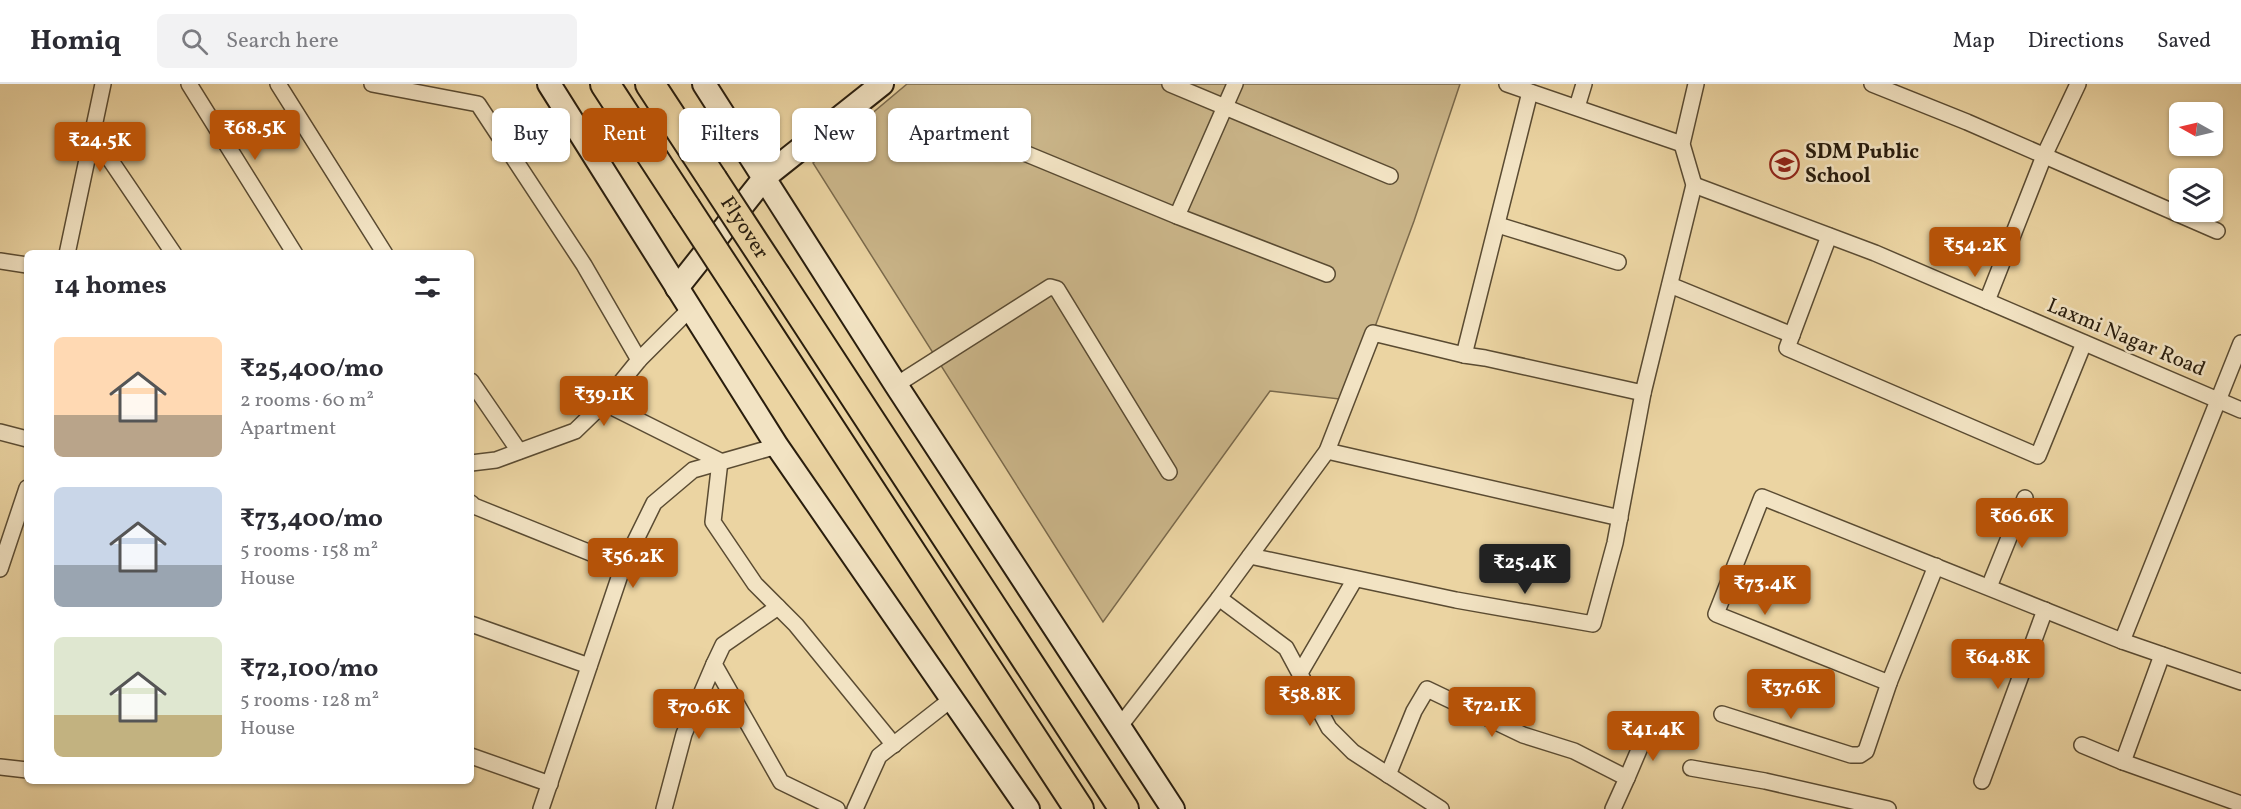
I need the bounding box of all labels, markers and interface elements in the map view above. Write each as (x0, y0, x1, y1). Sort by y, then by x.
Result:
search box (157, 14, 577, 68)
text: Homiq (30, 22, 121, 61)
icon: search (178, 25, 211, 58)
text: Search here (226, 26, 339, 57)
text: Map (1953, 27, 1995, 56)
text: Directions (2028, 27, 2124, 56)
text: Saved (2157, 27, 2211, 56)
north arrow (2169, 102, 2223, 156)
map controls (2169, 102, 2223, 222)
chip: Buy (492, 108, 570, 162)
chip: Rent (582, 108, 667, 162)
chip: Filters (679, 108, 780, 162)
chip: New (792, 108, 876, 162)
chip: Apartment (888, 108, 1031, 162)
pin: ₹68.5K (206, 110, 304, 161)
text: ₹68.5K (224, 115, 286, 143)
pin: ₹24.5K (51, 122, 149, 173)
text: ₹24.5K (69, 127, 131, 155)
place label: SDM Public School (1805, 138, 1919, 191)
school or university icon: SDM Public School (1768, 148, 1800, 180)
button: layers (2169, 168, 2223, 222)
street label: Flyover (713, 190, 776, 265)
pin: ₹54.2K (1926, 227, 2024, 278)
text: ₹54.2K (1943, 232, 2007, 260)
text: 14 homes (54, 268, 167, 304)
icon: filters (411, 270, 444, 303)
street label: Laxmi Nagar Road (2042, 291, 2210, 385)
text: ₹25,400/mo (240, 351, 384, 387)
icon: home (102, 361, 174, 433)
pin: ₹39.1K (555, 376, 653, 427)
text: ₹39.1K (574, 381, 634, 409)
text: 2 rooms · 60 m² (240, 387, 374, 415)
text: Apartment (240, 415, 336, 443)
pin: ₹66.6K (1973, 498, 2071, 549)
text: ₹73,400/mo (240, 501, 383, 537)
text: ₹66.6K (1990, 503, 2054, 531)
icon: home (102, 511, 174, 583)
text: 5 rooms · 158 m² (240, 537, 378, 565)
pin: ₹56.2K (584, 538, 682, 589)
text: ₹56.2K (602, 543, 664, 571)
pin: ₹25.4K (1476, 544, 1574, 595)
text: ₹25.4K (1493, 549, 1557, 577)
text: House (240, 565, 295, 593)
pin: ₹73.4K (1716, 565, 1814, 616)
text: ₹73.4K (1734, 570, 1796, 598)
pin: ₹64.8K (1949, 639, 2047, 690)
text: ₹64.8K (1966, 644, 2030, 672)
text: ₹72,100/mo (240, 651, 378, 687)
icon: home (102, 661, 174, 733)
pin: ₹37.6K (1742, 669, 1840, 720)
text: ₹37.6K (1761, 674, 1821, 702)
pin: ₹58.8K (1261, 676, 1359, 727)
text: ₹58.8K (1279, 681, 1341, 709)
text: 5 rooms · 128 m² (240, 687, 379, 715)
pin: ₹72.1K (1443, 687, 1541, 738)
pin: ₹70.6K (650, 689, 748, 740)
text: ₹72.1K (1462, 692, 1522, 720)
text: ₹70.6K (667, 694, 731, 722)
pin: ₹41.4K (1604, 711, 1702, 762)
text: House (240, 715, 295, 743)
text: ₹41.4K (1621, 716, 1685, 744)

